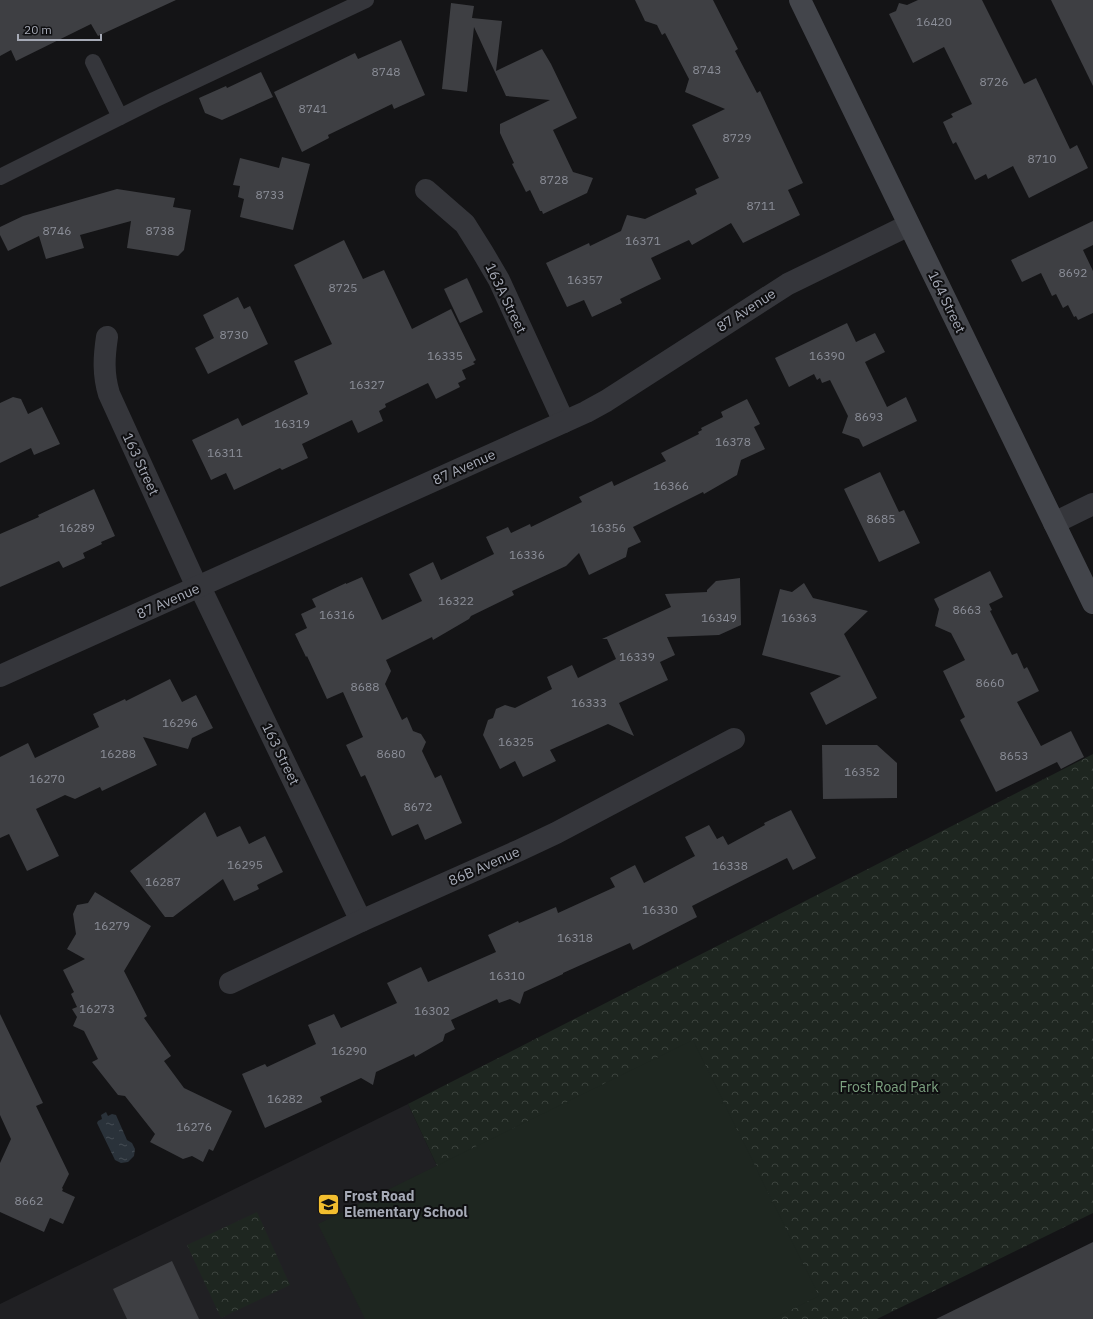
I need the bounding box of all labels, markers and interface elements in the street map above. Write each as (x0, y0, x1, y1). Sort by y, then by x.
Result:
house number: 16420 (916, 14, 952, 29)
scale bar (18, 16, 101, 42)
text: 20 m (24, 22, 52, 37)
house number: 8743 (693, 62, 721, 77)
house number: 8748 (372, 64, 400, 79)
house number: 8726 (980, 74, 1008, 89)
house number: 8741 (299, 101, 327, 116)
house number: 8729 (723, 130, 751, 145)
house number: 8710 (1028, 151, 1056, 166)
house number: 8728 (540, 172, 568, 187)
house number: 8733 (256, 187, 284, 202)
house number: 8711 (747, 198, 775, 213)
house number: 8746 (43, 223, 71, 238)
house number: 8738 (146, 223, 174, 238)
house number: 16371 (625, 233, 661, 248)
street label: 163A Street (481, 260, 531, 336)
house number: 8692 (1059, 265, 1087, 280)
street label: 164 Street (924, 268, 970, 336)
house number: 16357 (567, 272, 603, 287)
house number: 8725 (329, 280, 357, 295)
street label: 87 Avenue (713, 284, 779, 336)
house number: 8730 (220, 327, 248, 342)
house number: 16335 (427, 348, 463, 363)
house number: 16390 (809, 348, 845, 363)
house number: 16327 (349, 377, 385, 392)
house number: 8693 (855, 409, 883, 424)
house number: 16319 (274, 416, 310, 431)
street label: 163 Street (119, 430, 163, 498)
house number: 16378 (715, 434, 751, 449)
house number: 16311 (207, 445, 243, 460)
street label: 87 Avenue (430, 445, 498, 489)
house number: 16366 (653, 478, 689, 493)
house number: 8685 (867, 511, 895, 526)
house number: 16289 (59, 520, 95, 535)
house number: 16356 (590, 520, 626, 535)
house number: 16336 (509, 547, 545, 562)
street label: 87 Avenue (134, 579, 202, 623)
house number: 16322 (438, 593, 474, 608)
house number: 8663 (953, 602, 981, 617)
house number: 16316 (319, 607, 355, 622)
house number: 16349 (701, 610, 737, 625)
house number: 16363 (781, 610, 817, 625)
house number: 16339 (619, 649, 655, 664)
house number: 8660 (976, 675, 1004, 690)
house number: 8688 (351, 679, 379, 694)
house number: 16333 (571, 695, 607, 710)
house number: 16296 (162, 715, 198, 730)
street label: 163 Street (258, 720, 304, 788)
house number: 16325 (498, 734, 534, 749)
house number: 16288 (100, 746, 136, 761)
house number: 8680 (377, 746, 405, 761)
house number: 8653 (1000, 748, 1028, 763)
house number: 16352 (844, 764, 880, 779)
house number: 16270 (29, 771, 65, 786)
house number: 8672 (404, 799, 432, 814)
street label: 86B Avenue (446, 842, 523, 890)
house number: 16295 (227, 857, 263, 872)
house number: 16338 (712, 858, 748, 873)
house number: 16287 (145, 874, 181, 889)
house number: 16330 (642, 902, 678, 917)
house number: 16279 (94, 918, 130, 933)
house number: 16318 (557, 930, 593, 945)
house number: 16310 (489, 968, 525, 983)
house number: 16273 (79, 1001, 115, 1016)
house number: 16302 (414, 1003, 450, 1018)
house number: 16290 (331, 1043, 367, 1058)
park label: Frost Road Park (839, 1078, 939, 1096)
house number: 16282 (267, 1091, 303, 1106)
house number: 16276 (176, 1119, 212, 1134)
place label: Frost Road Elementary School (344, 1187, 468, 1221)
school or university icon: Frost Road Elementary School (316, 1191, 342, 1217)
house number: 8662 (15, 1193, 43, 1208)

